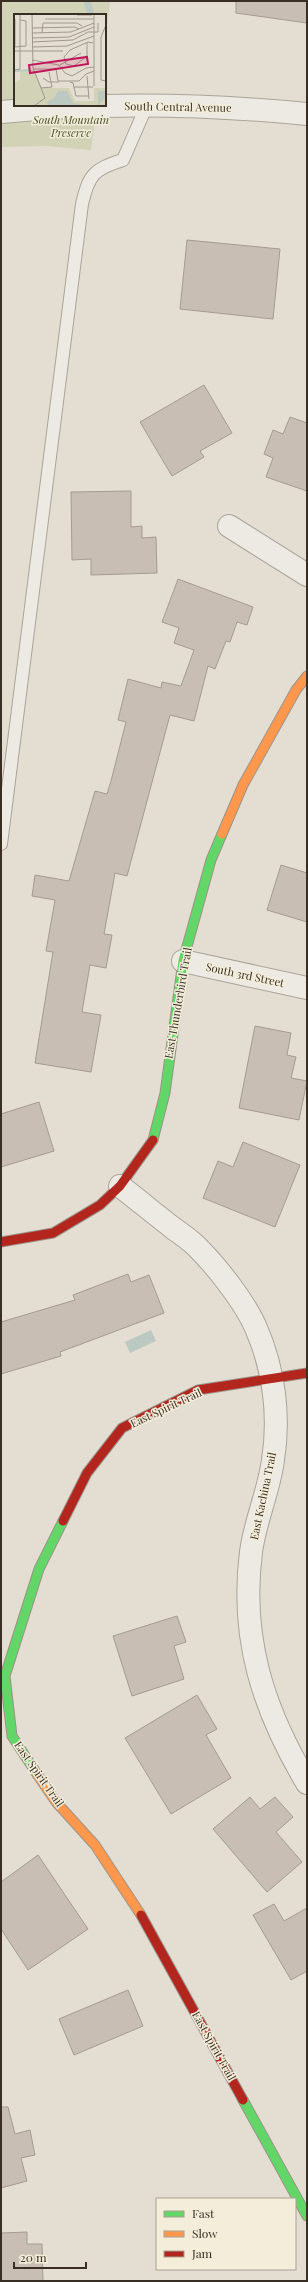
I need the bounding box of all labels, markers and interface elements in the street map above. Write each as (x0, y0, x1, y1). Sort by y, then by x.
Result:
inset map (14, 14, 106, 106)
street label: South Central Avenue (124, 98, 232, 115)
park label: South Mountain Preserve (32, 112, 109, 140)
street label: East Thunderbird Trail (160, 946, 195, 1060)
street label: South 3rd Street (205, 959, 286, 990)
street label: East Spirit Trail (128, 1384, 204, 1431)
street label: East Kachina Trail (246, 1451, 279, 1541)
street label: East Spirit Trail (11, 1738, 68, 1810)
street label: East Spirit Trail (189, 2008, 240, 2083)
legend (156, 2198, 296, 2270)
text: Fast (192, 2205, 215, 2221)
text: Slow (192, 2225, 218, 2241)
scale bar (14, 2244, 86, 2270)
text: Jam (191, 2245, 213, 2261)
text: 20 m (20, 2249, 47, 2265)

